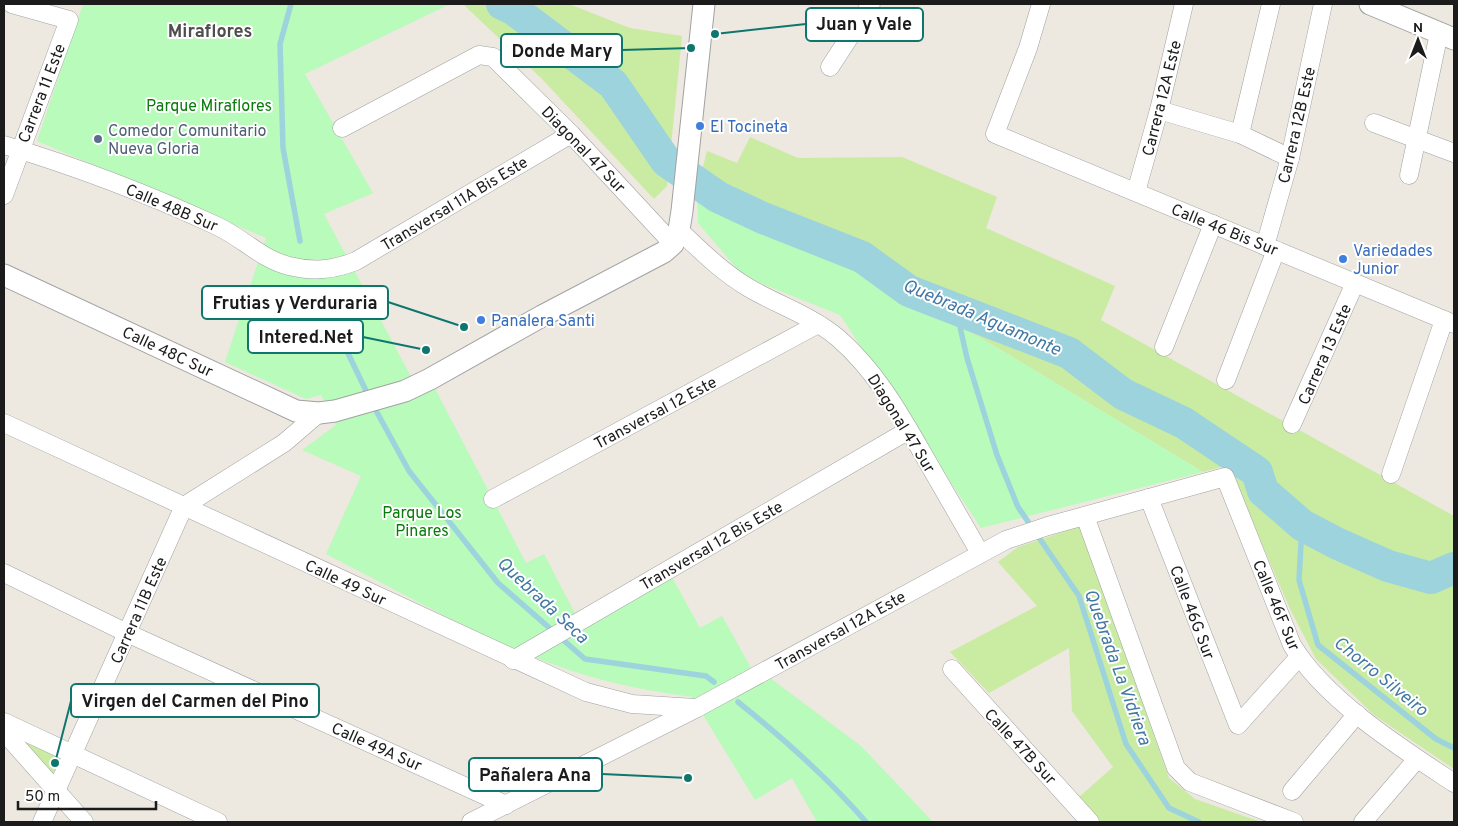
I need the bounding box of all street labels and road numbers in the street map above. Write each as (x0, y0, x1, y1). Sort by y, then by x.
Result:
street label: Carrera 12A Este (1139, 38, 1187, 158)
street label: Carrera 11 Este (15, 41, 71, 146)
street label: Carrera 12B Este (1275, 65, 1321, 186)
street label: Diagonal 47 Sur (536, 103, 629, 198)
street label: Transversal 11A Bis Este (378, 153, 532, 256)
street label: Calle 48B Sur (122, 180, 220, 237)
street label: Calle 46 Bis Sur (1168, 200, 1281, 261)
street label: Carrera 13 Este (1295, 301, 1357, 408)
street label: Calle 48C Sur (118, 323, 216, 383)
street label: Diagonal 47 Sur (862, 371, 939, 477)
street label: Transversal 12 Este (591, 373, 721, 455)
street label: Transversal 12 Bis Este (637, 498, 787, 596)
street label: Carrera 11B Este (107, 554, 172, 667)
street label: Calle 49 Sur (301, 556, 389, 611)
street label: Calle 46F Sur (1247, 557, 1303, 654)
street label: Calle 46G Sur (1164, 563, 1218, 662)
street label: Transversal 12A Este (772, 588, 910, 676)
street label: Calle 47B Sur (979, 705, 1060, 790)
street label: Calle 49A Sur (328, 719, 425, 777)

